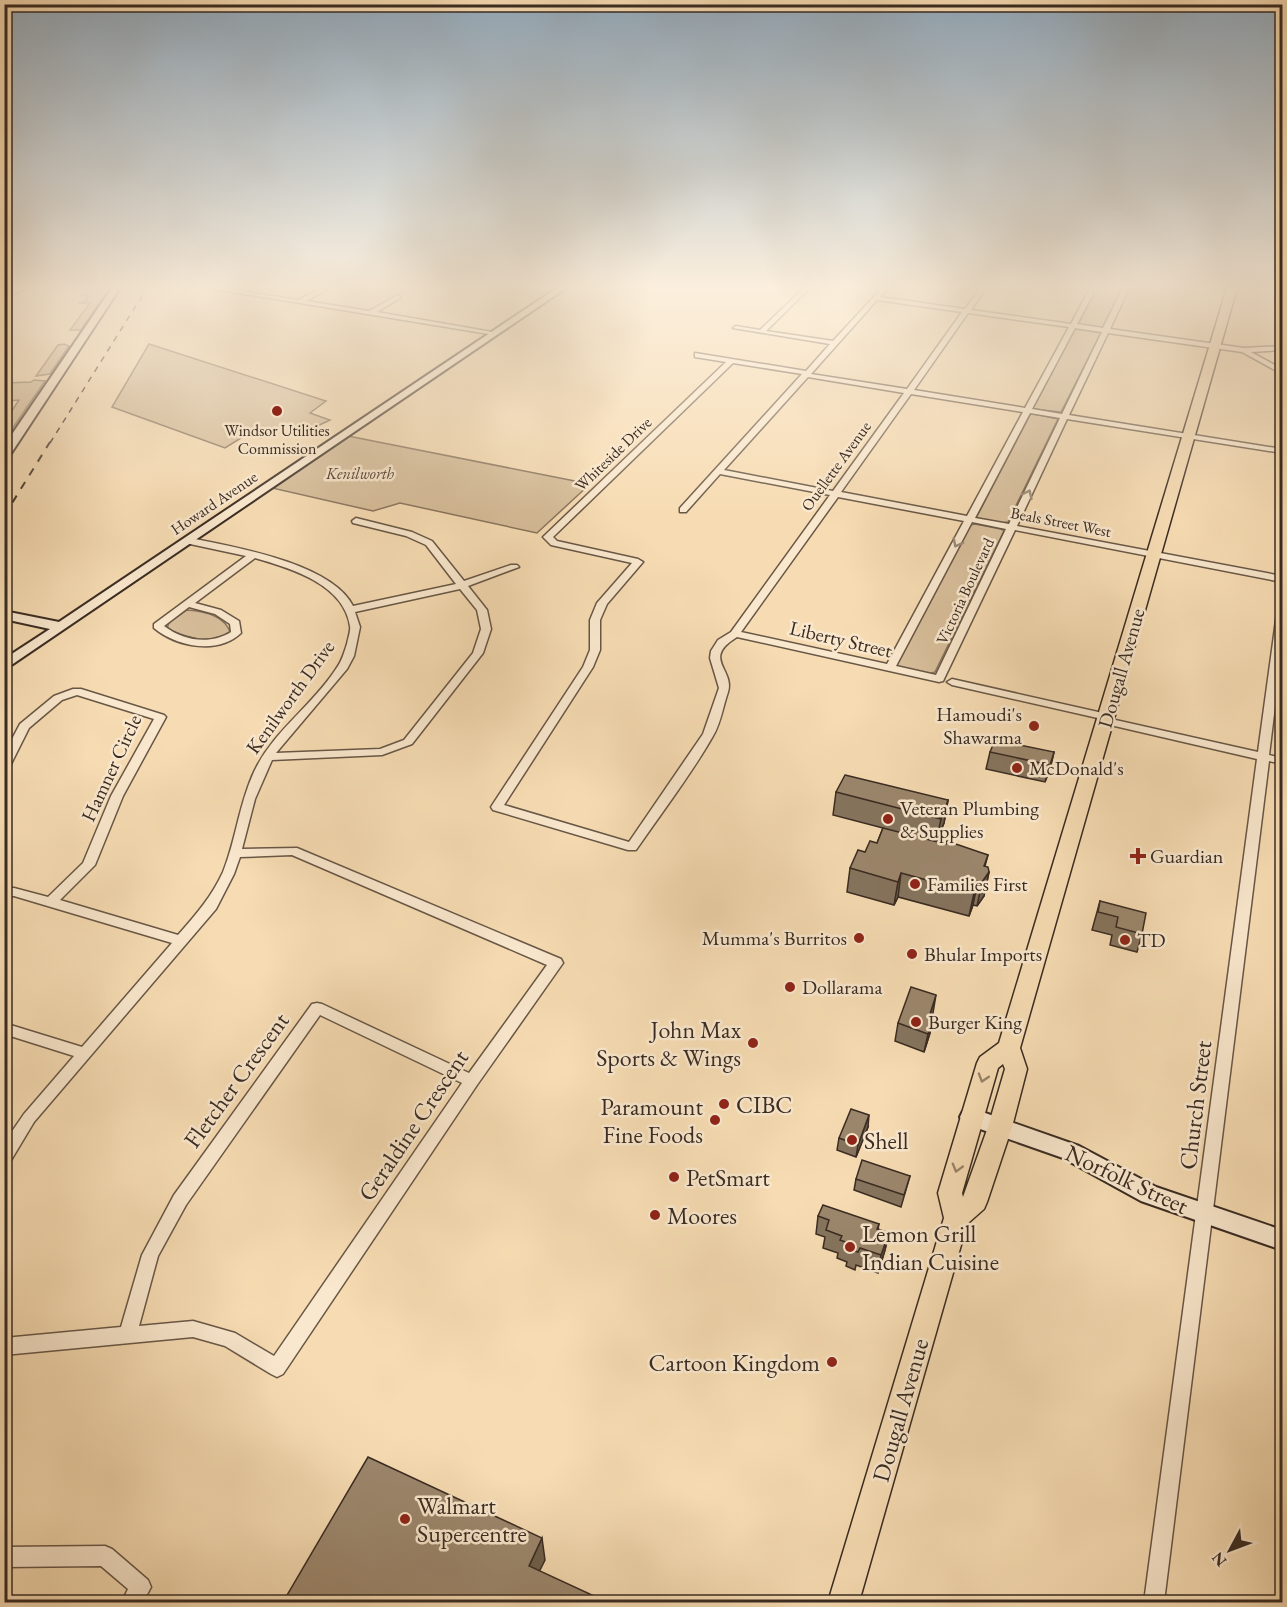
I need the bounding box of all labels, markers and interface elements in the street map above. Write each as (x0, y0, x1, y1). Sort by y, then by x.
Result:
marker: Windsor Utilities Commission (270, 404, 284, 418)
street label: Whiteside Drive (570, 412, 656, 496)
street label: Ouellette Avenue (796, 417, 876, 515)
place label: Windsor Utilities Commission (224, 420, 330, 459)
park label: Kenilworth (325, 463, 394, 484)
street label: Howard Avenue (167, 466, 261, 540)
one-way arrow (1020, 489, 1032, 500)
street label: Beals Street West (1009, 502, 1113, 542)
street label: Victoria Boulevard (931, 534, 999, 648)
one-way arrow (953, 537, 964, 548)
street label: Dougall Avenue (1092, 605, 1151, 731)
street label: Liberty Street (787, 615, 895, 664)
street label: Kenilworth Drive (240, 635, 340, 759)
place label: Hamoudi's Shawarma (936, 701, 1022, 750)
street label: Hamner Circle (75, 710, 147, 826)
marker: Hamoudi's Shawarma (1027, 719, 1041, 733)
place label: McDonald's (1029, 755, 1124, 781)
marker: McDonald's (1010, 761, 1024, 775)
place label: Veteran Plumbing & Supplies (900, 795, 1039, 844)
marker: Veteran Plumbing & Supplies (881, 812, 895, 826)
place label: Guardian (1150, 843, 1224, 869)
marker: Guardian (1131, 849, 1145, 863)
place label: Families First (927, 871, 1028, 897)
marker: Families First (908, 877, 922, 891)
place label: Mumma's Burritos (702, 925, 847, 951)
place label: TD (1137, 927, 1165, 953)
marker: Mumma's Burritos (852, 931, 866, 945)
marker: TD (1118, 933, 1132, 947)
place label: Bhular Imports (924, 941, 1042, 967)
marker: Bhular Imports (905, 947, 919, 961)
place label: Dollarama (802, 974, 882, 1000)
marker: Dollarama (783, 980, 797, 994)
street label: Fletcher Crescent (176, 1006, 296, 1154)
place label: Burger King (928, 1009, 1022, 1035)
place label: John Max Sports & Wings (596, 1014, 742, 1073)
marker: Burger King (909, 1015, 923, 1029)
marker: John Max Sports & Wings (746, 1036, 760, 1050)
street label: Church Street (1172, 1038, 1218, 1171)
street label: Geraldine Crescent (351, 1043, 475, 1207)
one-way arrow (978, 1072, 990, 1083)
place label: CIBC (736, 1089, 792, 1120)
place label: Paramount Fine Foods (600, 1091, 703, 1150)
marker: CIBC (717, 1097, 731, 1111)
marker: Paramount Fine Foods (708, 1113, 722, 1127)
place label: Shell (864, 1125, 909, 1156)
marker: Shell (845, 1133, 859, 1147)
street label: Norfolk Street (1061, 1137, 1194, 1221)
place label: PetSmart (686, 1162, 770, 1193)
one-way arrow (952, 1162, 964, 1173)
marker: PetSmart (667, 1170, 681, 1184)
place label: Moores (667, 1200, 737, 1231)
marker: Moores (648, 1208, 662, 1222)
place label: Lemon Grill Indian Cuisine (862, 1218, 999, 1277)
marker: Lemon Grill Indian Cuisine (843, 1240, 857, 1254)
street label: Dougall Avenue (865, 1335, 935, 1485)
place label: Cartoon Kingdom (649, 1347, 820, 1378)
marker: Cartoon Kingdom (825, 1355, 839, 1369)
place label: Walmart Supercentre (417, 1490, 527, 1549)
marker: Walmart Supercentre (398, 1512, 412, 1526)
north arrow (1200, 1520, 1260, 1580)
text: N (1207, 1548, 1231, 1571)

